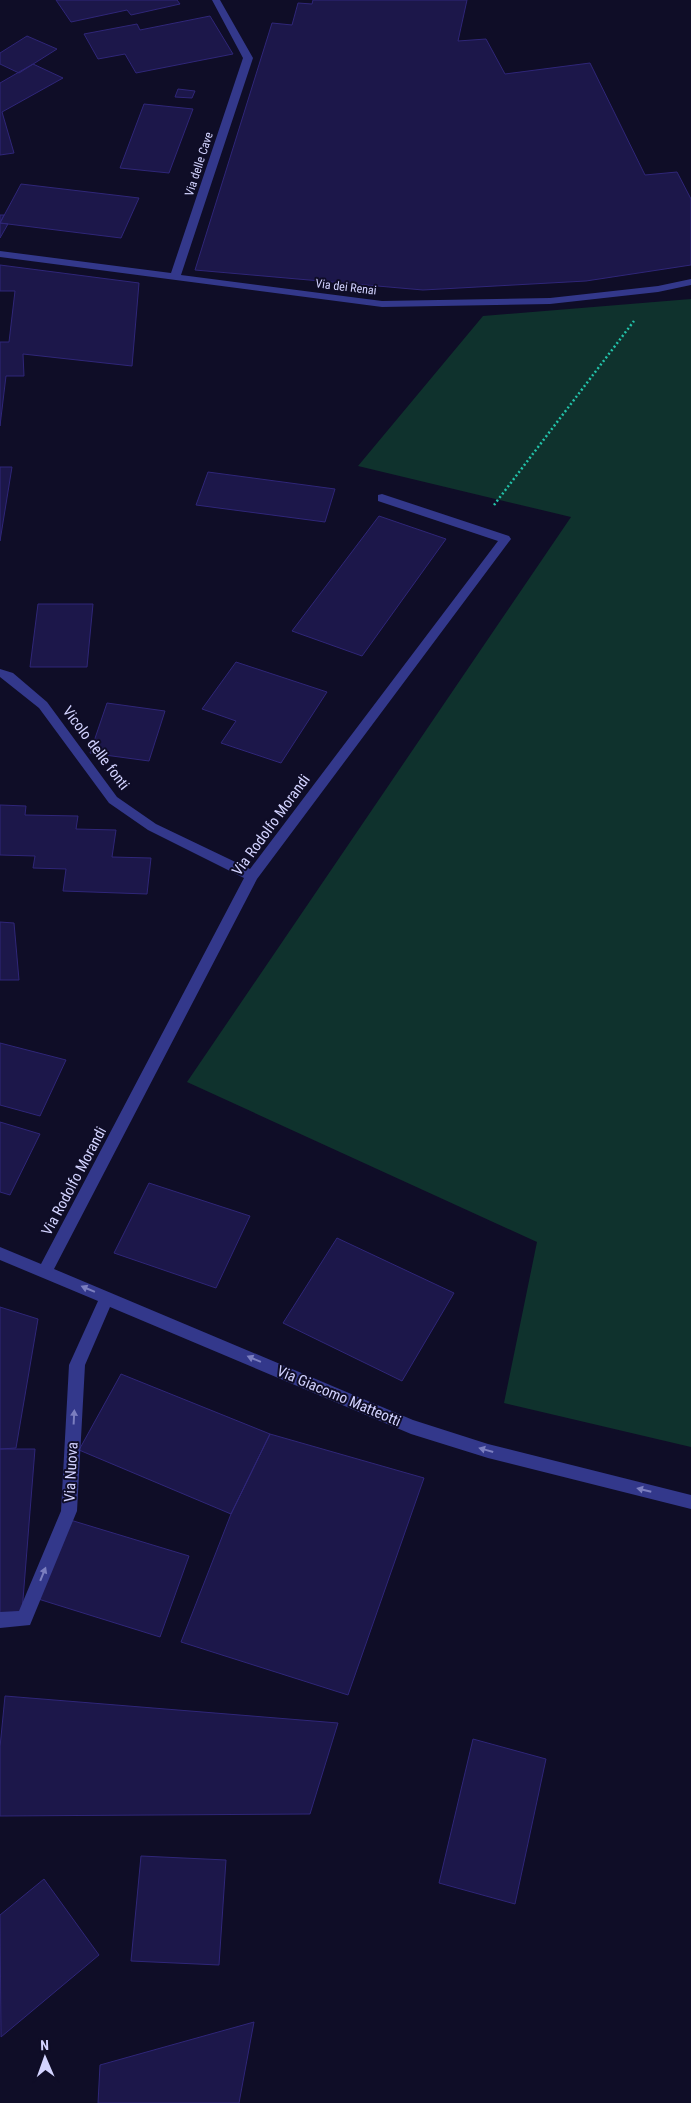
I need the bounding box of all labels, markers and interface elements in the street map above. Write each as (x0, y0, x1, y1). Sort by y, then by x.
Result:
street label: Via delle Cave (182, 130, 216, 198)
street label: Via dei Renai (315, 276, 377, 298)
street label: Vicolo delle fonti (59, 703, 133, 793)
street label: Via Rodolfo Morandi (228, 771, 314, 879)
street label: Via Rodolfo Morandi (38, 1124, 110, 1238)
one-way arrow (80, 1285, 95, 1293)
one-way arrow (246, 1355, 261, 1363)
street label: Via Giacomo Matteotti (274, 1362, 404, 1430)
one-way arrow (71, 1409, 79, 1425)
street label: Via Nuova (60, 1442, 82, 1502)
one-way arrow (479, 1446, 494, 1454)
one-way arrow (636, 1486, 651, 1494)
one-way arrow (39, 1567, 47, 1581)
north arrow (20, 2033, 70, 2083)
text: N (40, 2037, 49, 2053)

